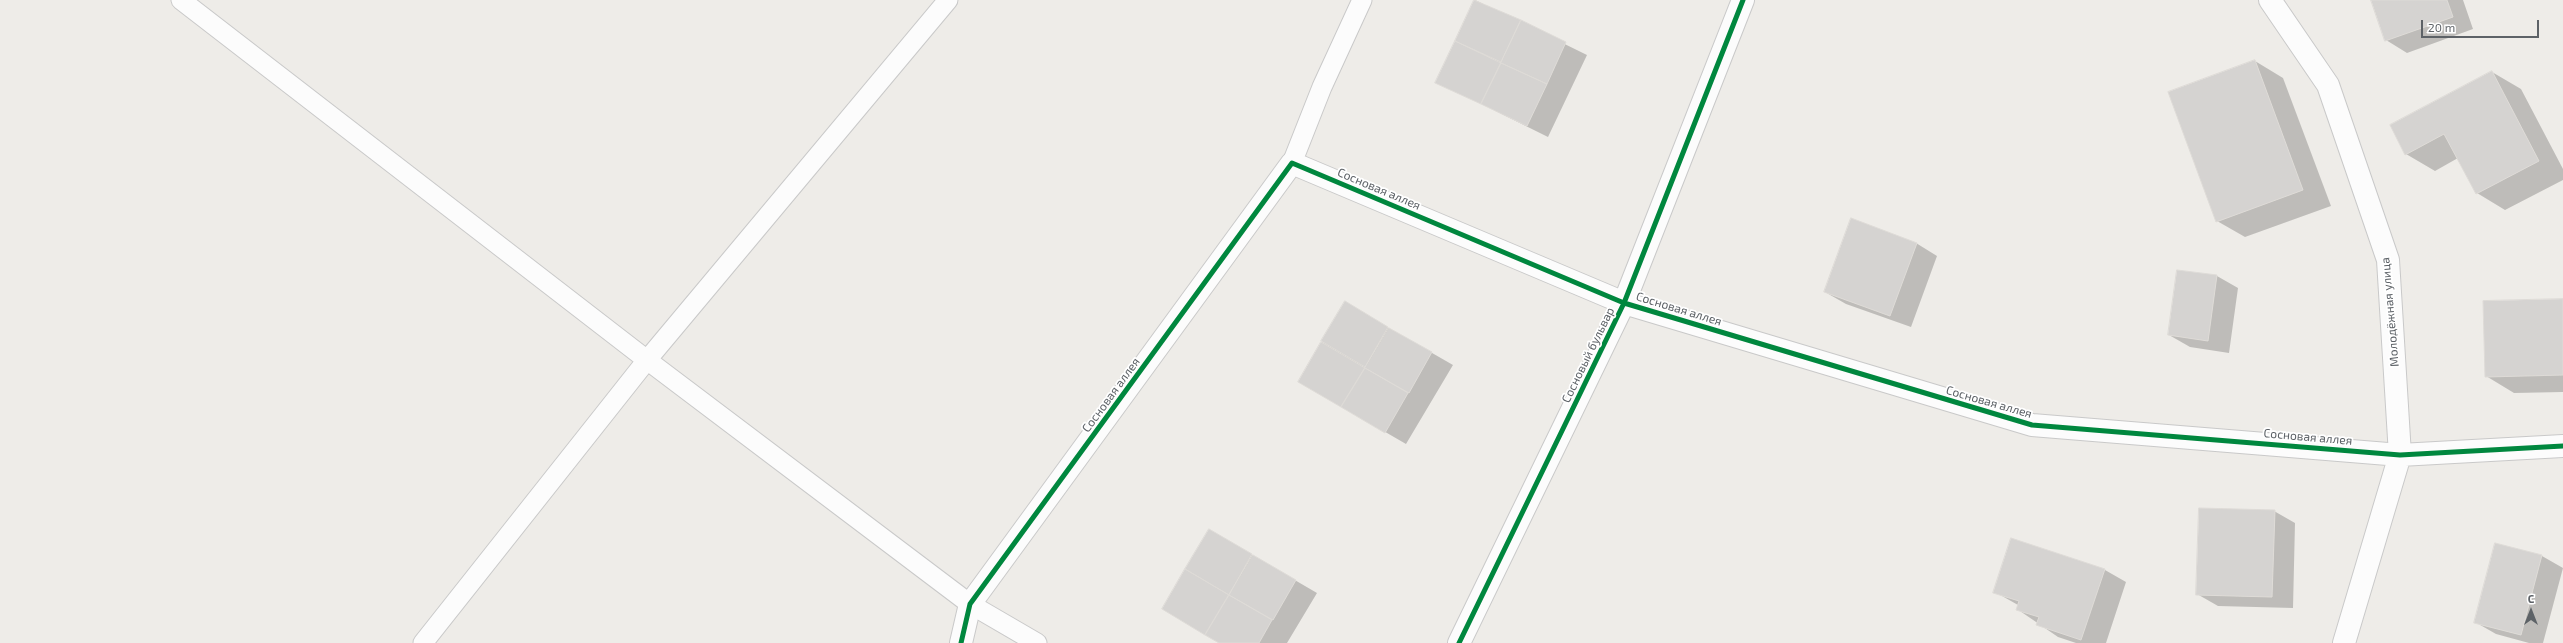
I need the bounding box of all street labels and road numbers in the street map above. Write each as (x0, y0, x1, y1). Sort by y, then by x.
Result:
street label: Сосновая аллея (1335, 165, 1423, 213)
street label: Молодёжная улица (2378, 257, 2402, 367)
street label: Сосновая аллея (1634, 289, 1724, 329)
street label: Сосновый бульвар (1559, 305, 1617, 405)
street label: Сосновая аллея (1079, 355, 1143, 435)
street label: Сосновая аллея (1944, 383, 2034, 421)
street label: Сосновая аллея (2263, 426, 2353, 448)

